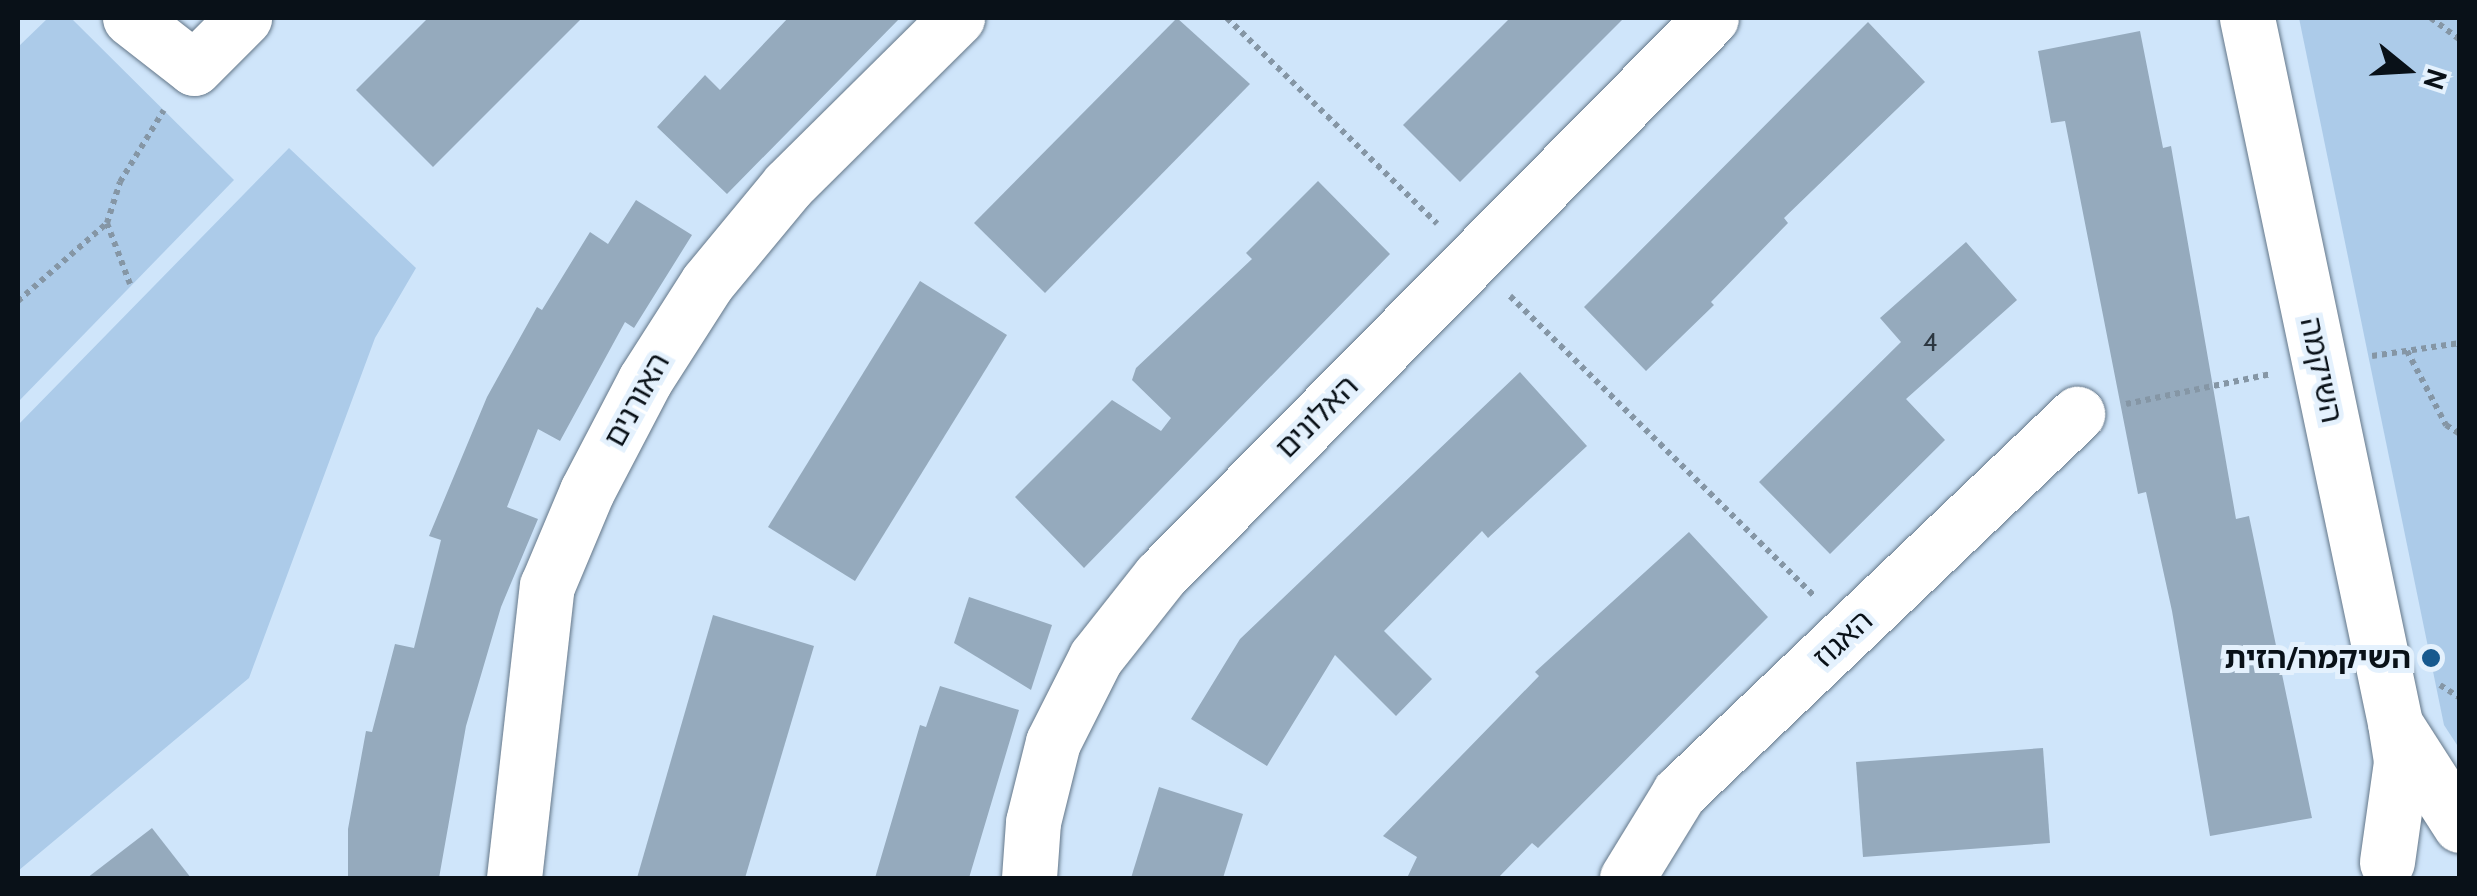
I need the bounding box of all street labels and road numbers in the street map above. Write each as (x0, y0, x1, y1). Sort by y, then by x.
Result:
street label: השיקמה (2292, 314, 2350, 426)
street label: האורנים (597, 347, 677, 453)
street label: האלונים (1268, 368, 1366, 466)
street label: האגוז (1806, 603, 1880, 675)

